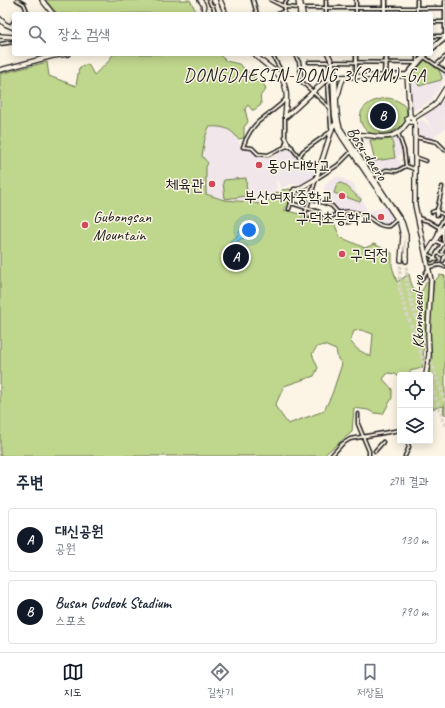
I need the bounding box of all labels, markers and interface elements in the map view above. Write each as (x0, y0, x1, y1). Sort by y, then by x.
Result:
search box (12, 12, 433, 56)
icon: search (26, 23, 48, 45)
text: 장소 검색 (58, 25, 110, 44)
district label: DONGDAESIN-DONG 3(SAM)-GA (184, 64, 426, 86)
pin: B (370, 101, 396, 131)
street label: Bosu-daero (342, 123, 393, 185)
place label: 동아대학교 (267, 156, 331, 176)
marker: 동아대학교 (254, 160, 264, 170)
place label: 체육관 (165, 175, 204, 195)
marker: 체육관 (207, 179, 217, 189)
place label: 부산여자중학교 (244, 187, 334, 207)
marker: 부산여자중학교 (337, 191, 347, 201)
place label: Gubongsan Mountain (93, 207, 152, 245)
place label: 구덕초등학교 (296, 208, 373, 228)
marker: 구덕초등학교 (376, 212, 386, 222)
marker: Gubongsan Mountain (80, 220, 90, 230)
your location (239, 220, 259, 240)
pin: A (223, 242, 249, 272)
place label: 구덕정 (350, 245, 389, 265)
marker: 구덕정 (337, 249, 347, 259)
street label: Kkonmaeul-ro (408, 274, 428, 348)
map controls (397, 372, 433, 444)
button: locate (397, 372, 433, 408)
button: layers (397, 408, 433, 444)
text: 주변 (16, 472, 43, 493)
text: 2개 결과 (389, 474, 429, 490)
text: 대신공원 (55, 522, 103, 541)
text: A (27, 532, 33, 548)
text: 130 m (400, 532, 428, 548)
text: 공원 (55, 541, 76, 557)
text: Busan Gudeok Stadium (55, 594, 171, 613)
text: B (27, 604, 33, 620)
text: 790 m (400, 604, 428, 620)
text: 스포츠 (55, 613, 86, 629)
tab: 지도 (62, 661, 84, 700)
tab: 길찾기 (207, 661, 233, 700)
tab: 저장됨 (357, 661, 383, 700)

